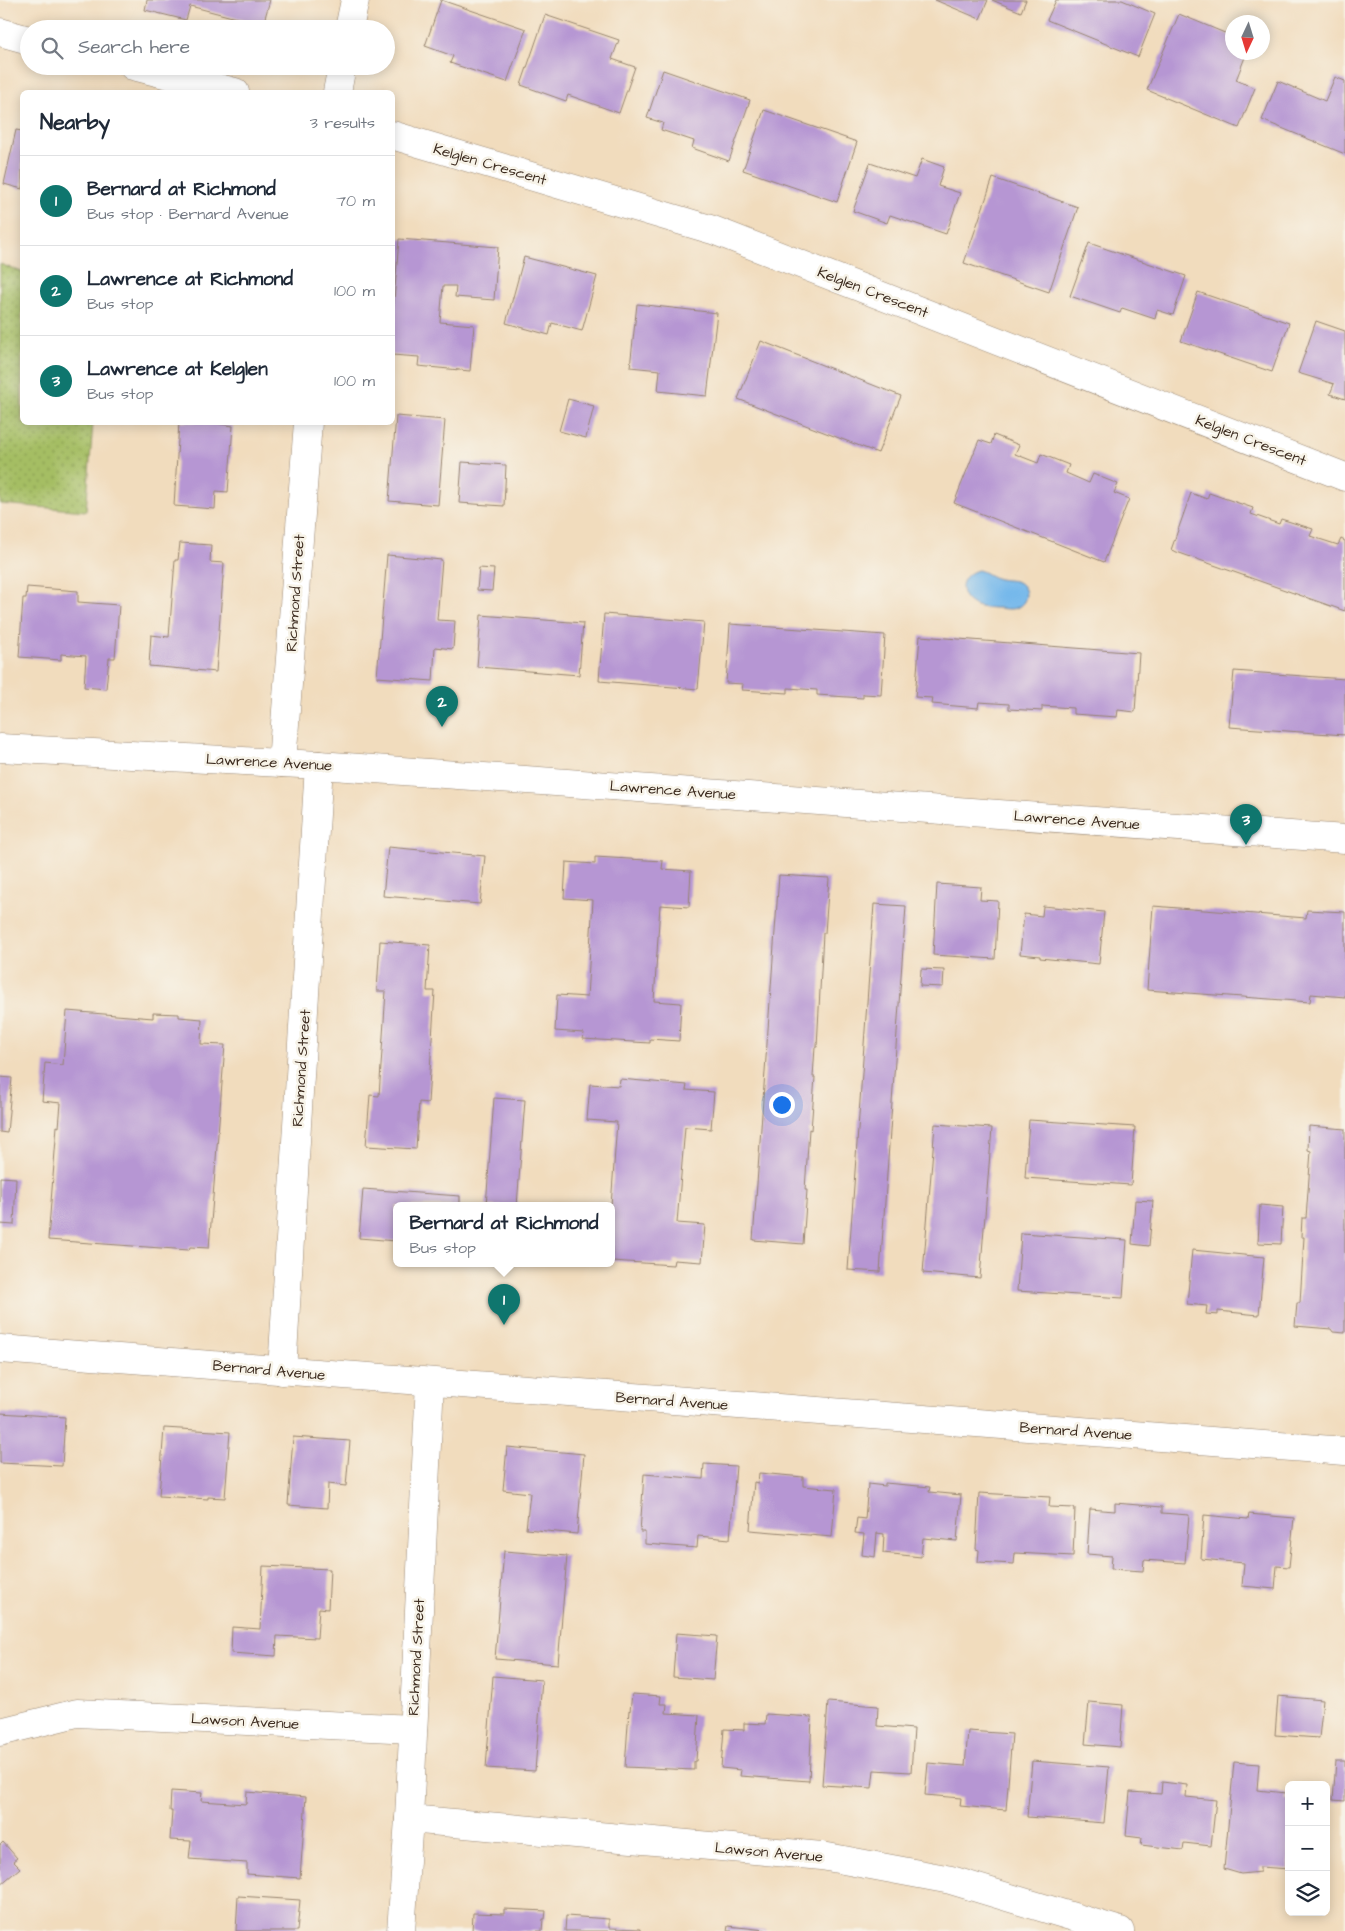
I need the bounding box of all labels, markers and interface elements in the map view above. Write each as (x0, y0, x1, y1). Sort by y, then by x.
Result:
north arrow (1225, 15, 1270, 60)
search box (20, 20, 395, 75)
icon: search (38, 34, 66, 62)
text: Search here (78, 34, 190, 61)
text: Nearby (40, 108, 110, 137)
text: 3 results (310, 112, 375, 134)
street label: Kelglen Crescent (430, 138, 549, 192)
text: Bernard at Richmond (87, 176, 276, 203)
text: 1 (55, 190, 57, 212)
text: 70 m (336, 190, 375, 212)
text: Bus stop · Bernard Avenue (87, 203, 289, 225)
street label: Kelglen Crescent (814, 262, 931, 324)
text: Lawrence at Richmond (87, 266, 293, 293)
text: 2 (51, 280, 61, 302)
text: 100 m (334, 280, 375, 302)
text: Bus stop (87, 293, 153, 315)
text: Lawrence at Kelglen (87, 356, 268, 383)
text: 3 (52, 370, 60, 392)
text: 100 m (334, 370, 375, 392)
text: Bus stop (87, 383, 153, 405)
street label: Kelglen Crescent (1192, 410, 1309, 472)
street label: Richmond Street (281, 534, 310, 652)
pin: 2 (426, 686, 458, 727)
street label: Lawrence Avenue (205, 749, 333, 776)
street label: Lawrence Avenue (609, 776, 737, 805)
pin: 3 (1230, 804, 1262, 845)
street label: Lawrence Avenue (1013, 806, 1141, 835)
street label: Richmond Street (287, 1009, 316, 1127)
your location (769, 1092, 795, 1118)
popup (393, 1202, 615, 1267)
text: Bernard at Richmond (410, 1210, 598, 1237)
text: Bus stop (410, 1237, 476, 1259)
pin: 1 (488, 1284, 520, 1325)
street label: Bernard Avenue (212, 1355, 326, 1386)
street label: Bernard Avenue (615, 1387, 729, 1416)
street label: Bernard Avenue (1019, 1417, 1133, 1446)
street label: Richmond Street (403, 1598, 430, 1716)
street label: Lawson Avenue (190, 1708, 300, 1735)
map controls (1285, 1781, 1330, 1916)
button: + (1285, 1781, 1330, 1826)
button: − (1285, 1826, 1330, 1871)
street label: Lawson Avenue (714, 1837, 824, 1868)
button: layers (1285, 1871, 1330, 1916)

